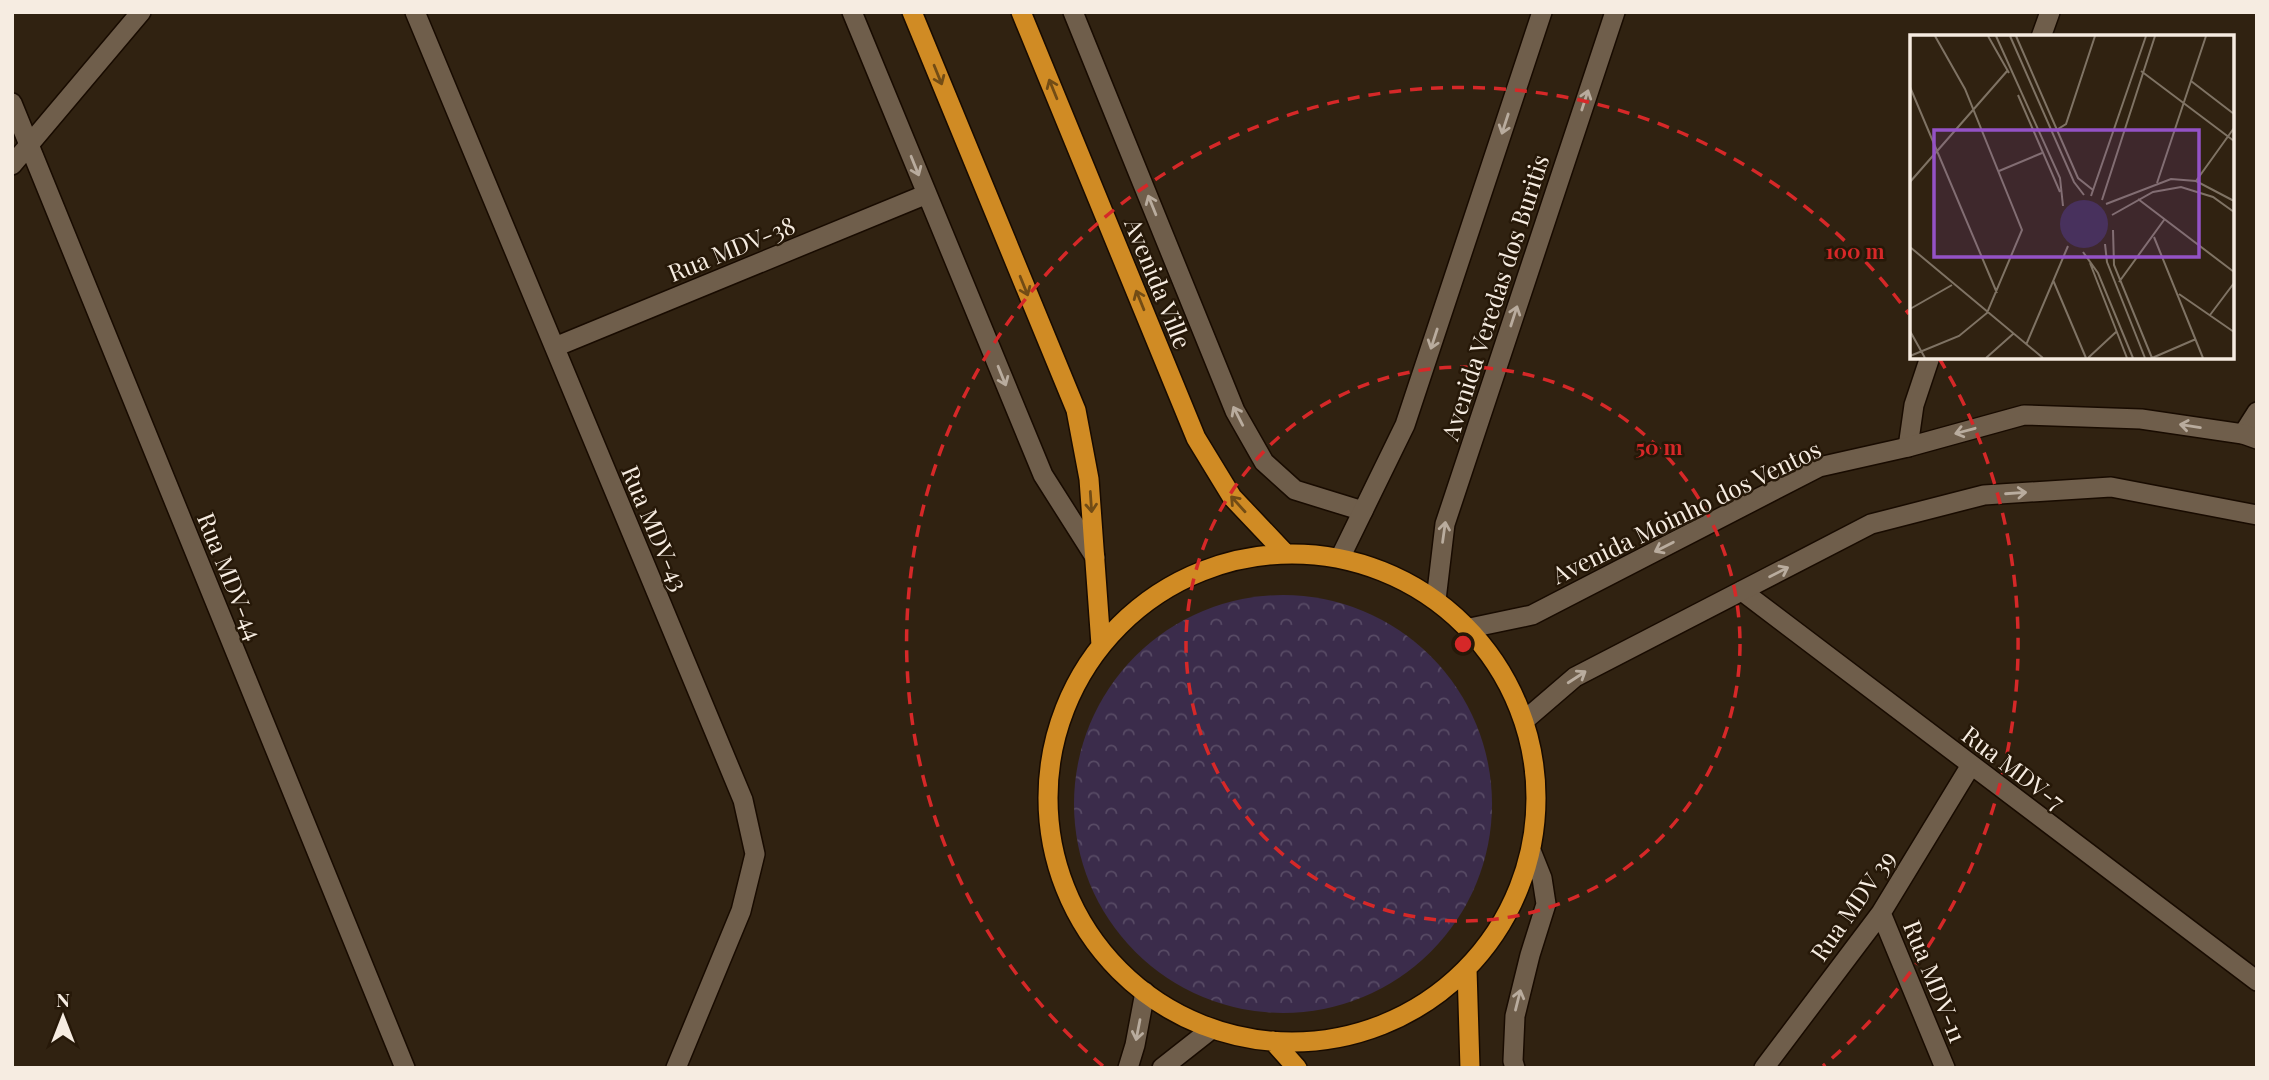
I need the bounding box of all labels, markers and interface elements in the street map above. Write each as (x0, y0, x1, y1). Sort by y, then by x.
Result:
inset map (1910, 35, 2234, 359)
one-way arrow (932, 64, 945, 86)
one-way arrow (1046, 79, 1059, 101)
one-way arrow (1580, 89, 1593, 111)
one-way arrow (1498, 112, 1510, 134)
street label: Avenida Veredas dos Buritis (1432, 150, 1555, 445)
one-way arrow (909, 155, 922, 176)
one-way arrow (1144, 195, 1157, 217)
street label: Rua MDV-38 (663, 208, 799, 288)
street label: Avenida Ville (1118, 212, 1200, 353)
text: 100 m (1825, 236, 1885, 264)
one-way arrow (1019, 274, 1032, 296)
one-way arrow (1132, 289, 1145, 311)
one-way arrow (1509, 305, 1521, 327)
one-way arrow (1426, 328, 1439, 350)
one-way arrow (996, 365, 1009, 387)
one-way arrow (1231, 406, 1245, 427)
one-way arrow (2179, 419, 2202, 432)
one-way arrow (1954, 426, 1976, 439)
street label: Avenida Moinho dos Ventos (1545, 432, 1826, 591)
text: 50 m (1635, 432, 1683, 460)
street label: Rua MDV-43 (615, 460, 697, 596)
one-way arrow (2004, 486, 2027, 499)
one-way arrow (1085, 490, 1098, 512)
one-way arrow (1230, 495, 1246, 513)
street label: Rua MDV-44 (191, 507, 271, 645)
one-way arrow (1438, 521, 1451, 544)
one-way arrow (1654, 540, 1674, 554)
one-way arrow (1768, 564, 1789, 578)
centre of rings (1451, 632, 1475, 656)
one-way arrow (1567, 669, 1587, 683)
street label: Rua MDV-7 (1956, 718, 2072, 816)
street label: Rua MDV 39 (1802, 843, 1902, 967)
street label: Rua MDV-11 (1897, 915, 1975, 1047)
north arrow (28, 982, 98, 1052)
text: N (56, 986, 70, 1012)
one-way arrow (1512, 989, 1525, 1012)
one-way arrow (1130, 1018, 1144, 1041)

